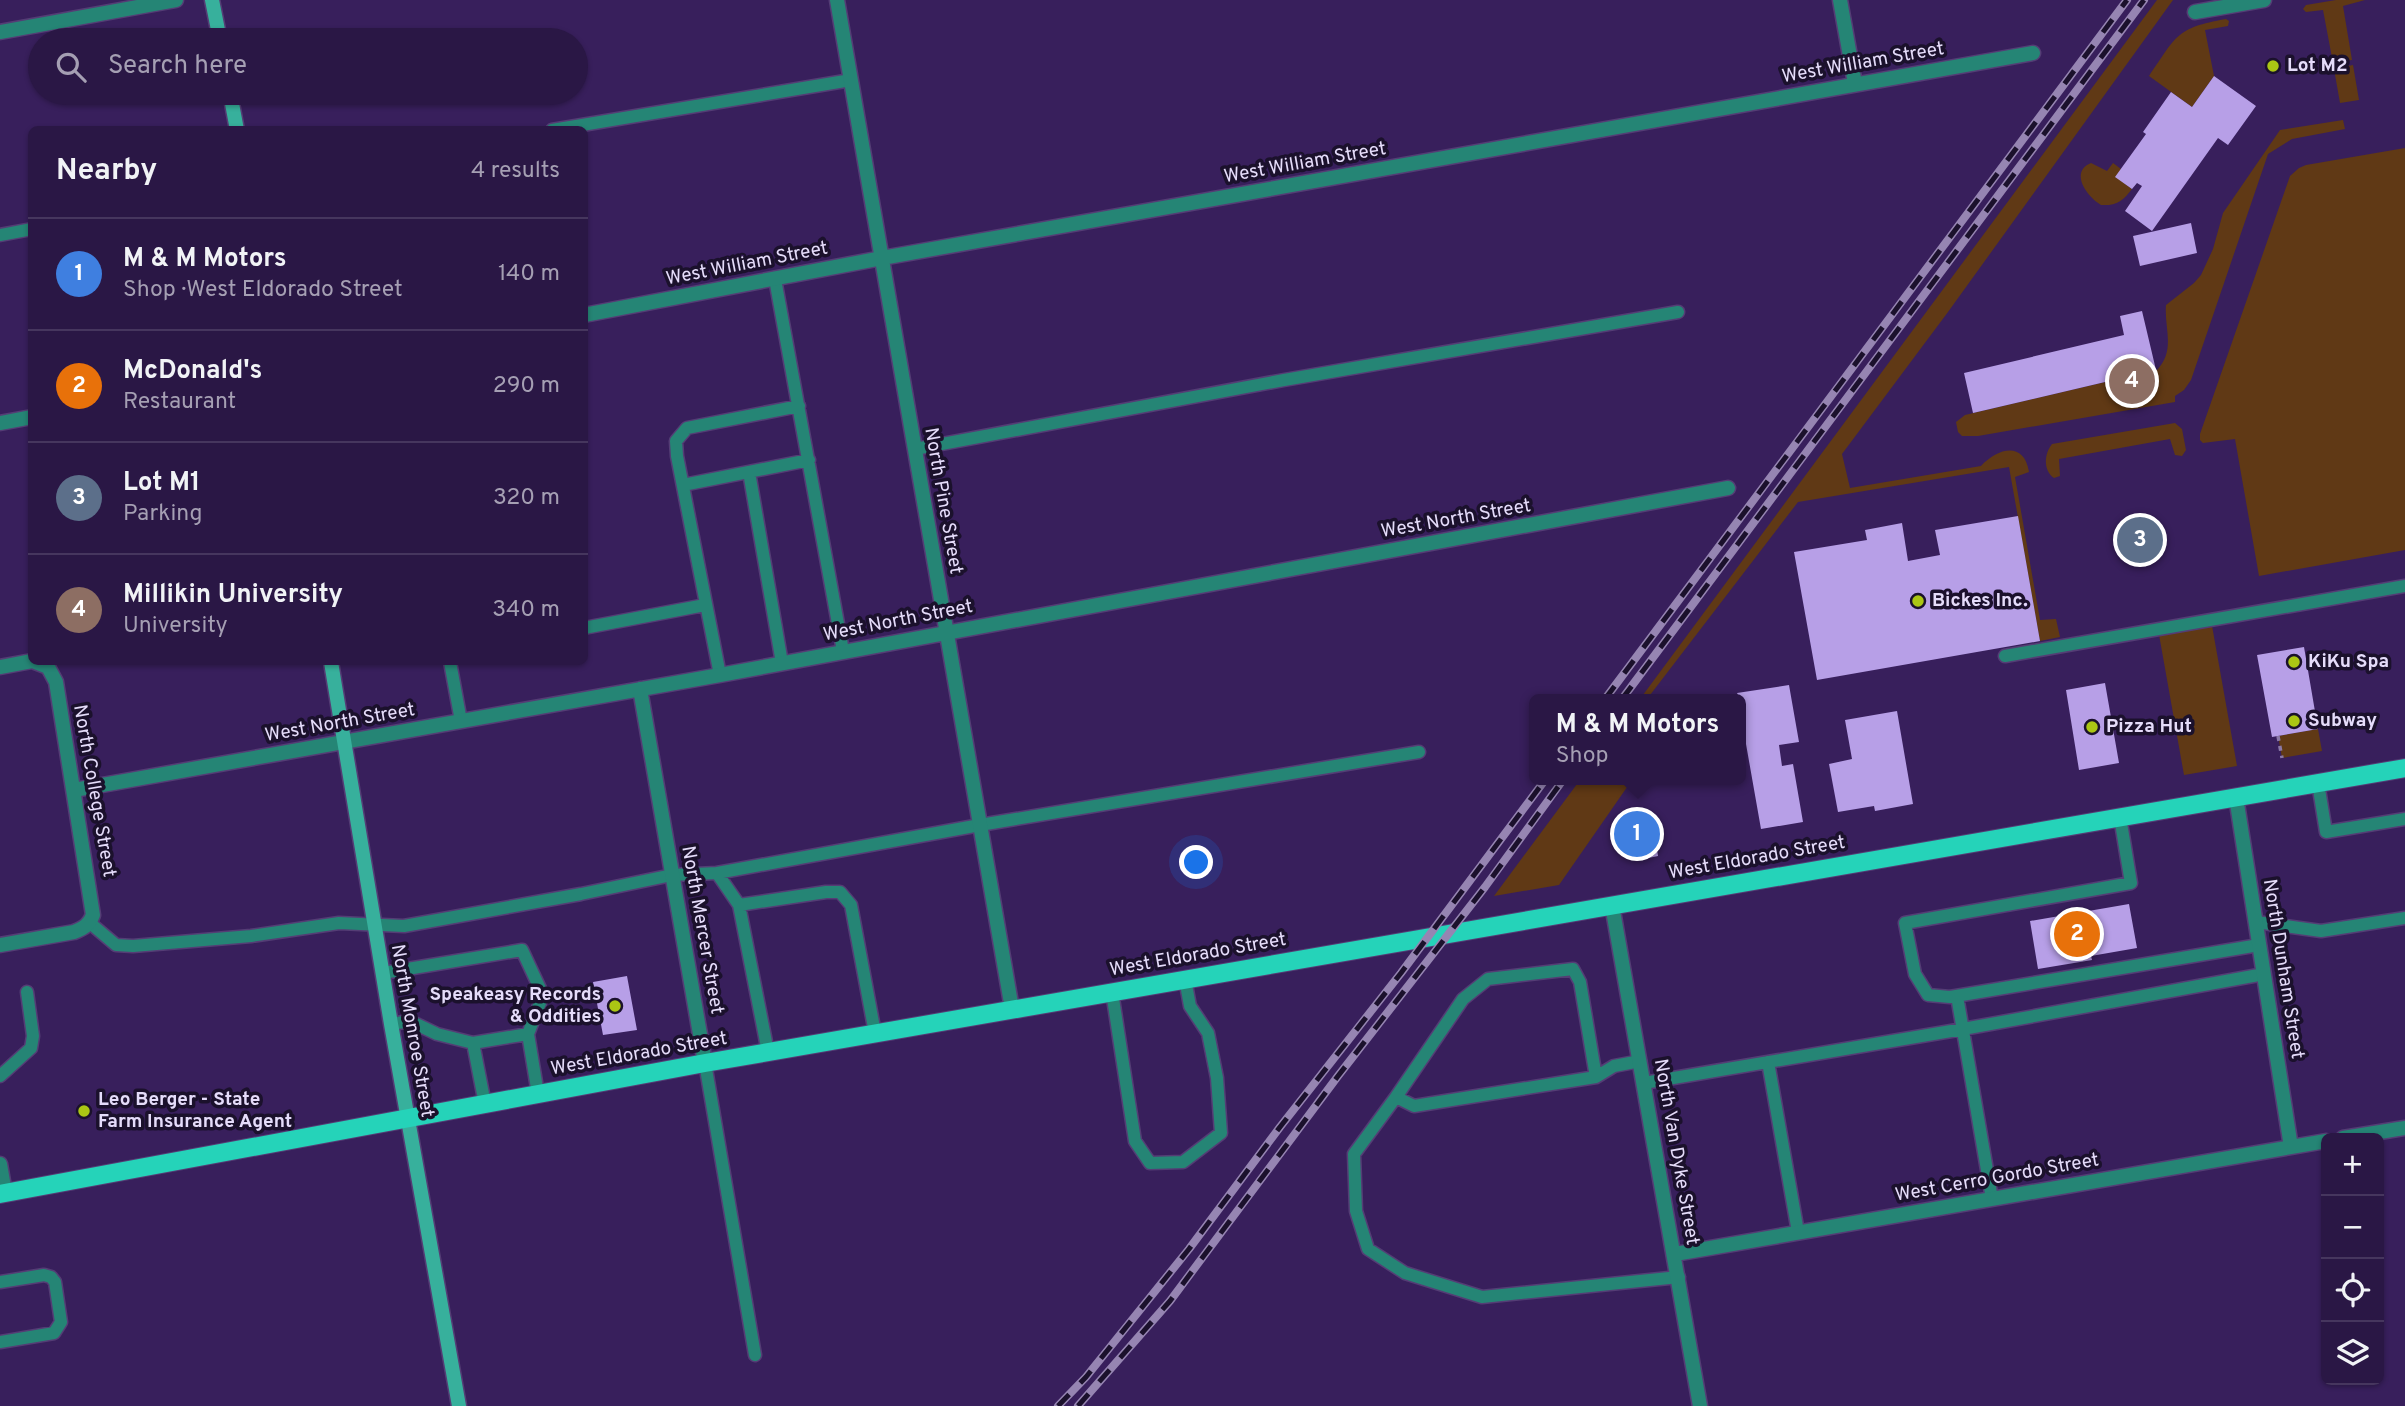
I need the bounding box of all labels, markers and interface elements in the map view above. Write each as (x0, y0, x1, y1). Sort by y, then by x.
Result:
search box (28, 28, 588, 105)
street label: West William Street (1780, 37, 1946, 89)
icon: search (52, 48, 90, 86)
text: Search here (108, 50, 247, 83)
place label: Lot M2 (2287, 54, 2348, 78)
marker: Lot M2 (2265, 58, 2281, 74)
street label: West William Street (1222, 137, 1388, 189)
text: Nearby (56, 153, 157, 190)
text: 4 results (471, 157, 560, 186)
street label: West William Street (664, 237, 830, 291)
text: M & M Motors (123, 243, 287, 276)
text: 1 (74, 260, 84, 289)
text: 140 m (498, 260, 560, 289)
text: Shop · West Eldorado Street (123, 276, 403, 305)
text: McDonald's (123, 355, 262, 388)
pin: 4 (2109, 355, 2155, 407)
text: 2 (72, 372, 86, 401)
text: 290 m (493, 372, 560, 401)
text: Restaurant (123, 388, 236, 417)
street label: North Pine Street (918, 426, 968, 576)
text: Lot M1 (123, 467, 200, 500)
text: 3 (72, 484, 86, 513)
text: 320 m (493, 484, 560, 513)
street label: West North Street (1379, 494, 1533, 544)
text: Parking (123, 500, 203, 529)
pin: 3 (2117, 514, 2163, 566)
text: Millikin University (123, 579, 343, 612)
place label: Bickes Inc. (1932, 589, 2028, 613)
marker: Bickes Inc. (1910, 593, 1926, 609)
street label: West North Street (821, 595, 975, 647)
text: 4 (72, 596, 86, 625)
text: 340 m (492, 596, 560, 625)
text: University (123, 612, 228, 641)
place label: KiKu Spa (2308, 650, 2389, 674)
marker: KiKu Spa (2286, 654, 2302, 670)
popup (1529, 694, 1746, 785)
street label: West North Street (263, 698, 417, 748)
street label: North College Street (67, 703, 121, 879)
text: M & M Motors (1556, 709, 1719, 742)
place label: Subway (2308, 709, 2377, 733)
marker: Subway (2286, 713, 2302, 729)
place label: Pizza Hut (2106, 715, 2192, 739)
marker: Pizza Hut (2084, 719, 2100, 735)
text: Shop (1556, 742, 1609, 771)
pin: 1 (1614, 808, 1660, 860)
street label: West Eldorado Street (1667, 831, 1847, 885)
street label: North Mercer Street (675, 844, 729, 1016)
your location (1179, 845, 1213, 879)
street label: North Dunham Street (2257, 877, 2309, 1061)
pin: 2 (2054, 908, 2100, 960)
street label: West Eldorado Street (1108, 928, 1288, 982)
street label: North Monroe Street (385, 943, 439, 1119)
place label: Speakeasy Records & Oddities (429, 983, 601, 1029)
marker: Speakeasy Records & Oddities (607, 998, 623, 1014)
street label: West Eldorado Street (549, 1027, 729, 1081)
street label: North Van Dyke Street (1648, 1057, 1704, 1247)
place label: Leo Berger - State Farm Insurance Agent (98, 1088, 292, 1134)
marker: Leo Berger - State Farm Insurance Agent (76, 1103, 92, 1119)
map controls (2321, 1133, 2384, 1385)
button: + (2321, 1133, 2384, 1196)
street label: West Cerro Gordo Street (1893, 1148, 2101, 1208)
button: − (2321, 1196, 2384, 1259)
button: locate (2321, 1259, 2384, 1322)
button: layers (2321, 1322, 2384, 1385)

